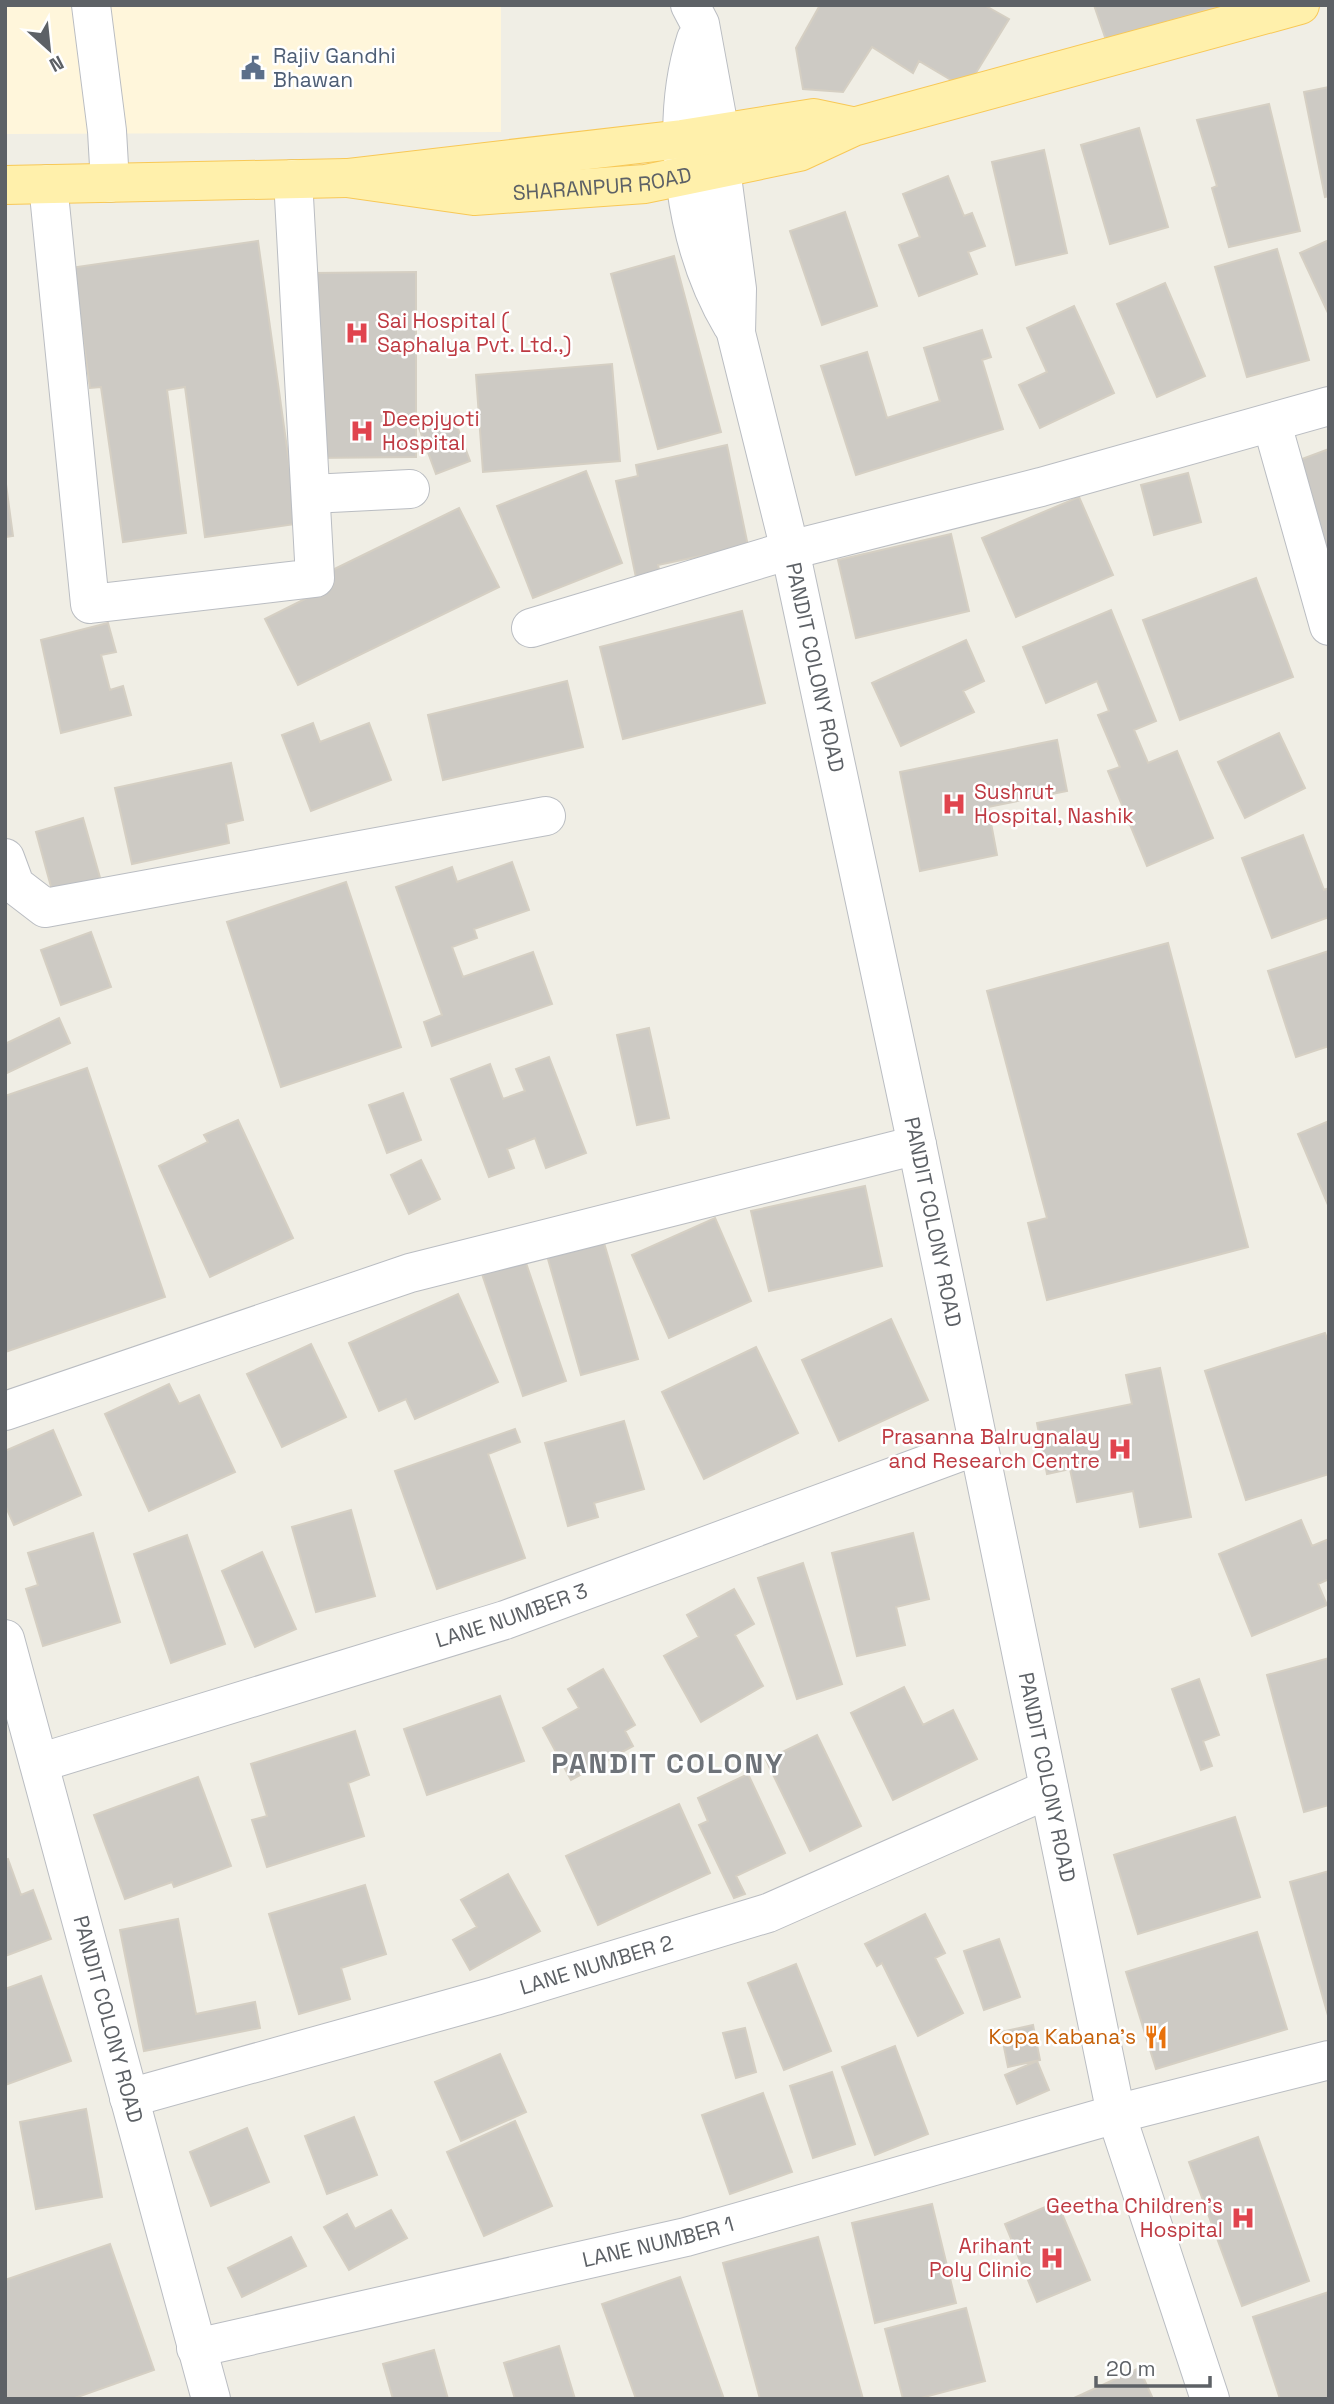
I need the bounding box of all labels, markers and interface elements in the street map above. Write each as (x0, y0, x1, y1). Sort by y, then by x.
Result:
north arrow (14, 14, 84, 84)
place label: Rajiv Gandhi Bhawan (273, 42, 396, 93)
text: N (45, 50, 68, 78)
public building icon: Rajiv Gandhi Bhawan (239, 54, 267, 82)
street label: SHARANPUR ROAD (512, 161, 694, 206)
place label: Sai Hospital ( Saphalya Pvt. Ltd.,) (377, 307, 571, 358)
hospital icon: Sai Hospital ( Saphalya Pvt. Ltd.,) (343, 319, 371, 347)
place label: Deepjyoti Hospital (382, 405, 480, 456)
hospital icon: Deepjyoti Hospital (348, 417, 376, 445)
street label: PANDIT COLONY ROAD (780, 560, 851, 775)
place label: Sushrut Hospital, Nashik (974, 778, 1134, 829)
hospital icon: Sushrut Hospital, Nashik (940, 790, 968, 818)
street label: PANDIT COLONY ROAD (898, 1114, 968, 1329)
place label: Prasanna Balrugnalay and Research Centre (881, 1423, 1100, 1474)
hospital icon: Prasanna Balrugnalay and Research Centre (1106, 1435, 1134, 1463)
street label: LANE NUMBER 3 (432, 1577, 591, 1654)
street label: PANDIT COLONY ROAD (1013, 1670, 1082, 1885)
district label: PANDIT COLONY (551, 1745, 785, 1781)
street label: PANDIT COLONY ROAD (68, 1912, 150, 2126)
street label: LANE NUMBER 2 (516, 1929, 676, 2001)
place label: Kopa Kabana's (989, 2023, 1136, 2050)
restaurant icon: Kopa Kabana's (1142, 2023, 1170, 2051)
place label: Geetha Children's Hospital (1046, 2192, 1223, 2243)
hospital icon: Geetha Children's Hospital (1229, 2204, 1257, 2232)
street label: LANE NUMBER 1 (580, 2210, 737, 2273)
place label: Arihant Poly Clinic (929, 2232, 1032, 2283)
hospital icon: Arihant Poly Clinic (1038, 2244, 1066, 2272)
scale bar (1096, 2344, 1210, 2388)
text: 20 m (1106, 2355, 1156, 2382)

